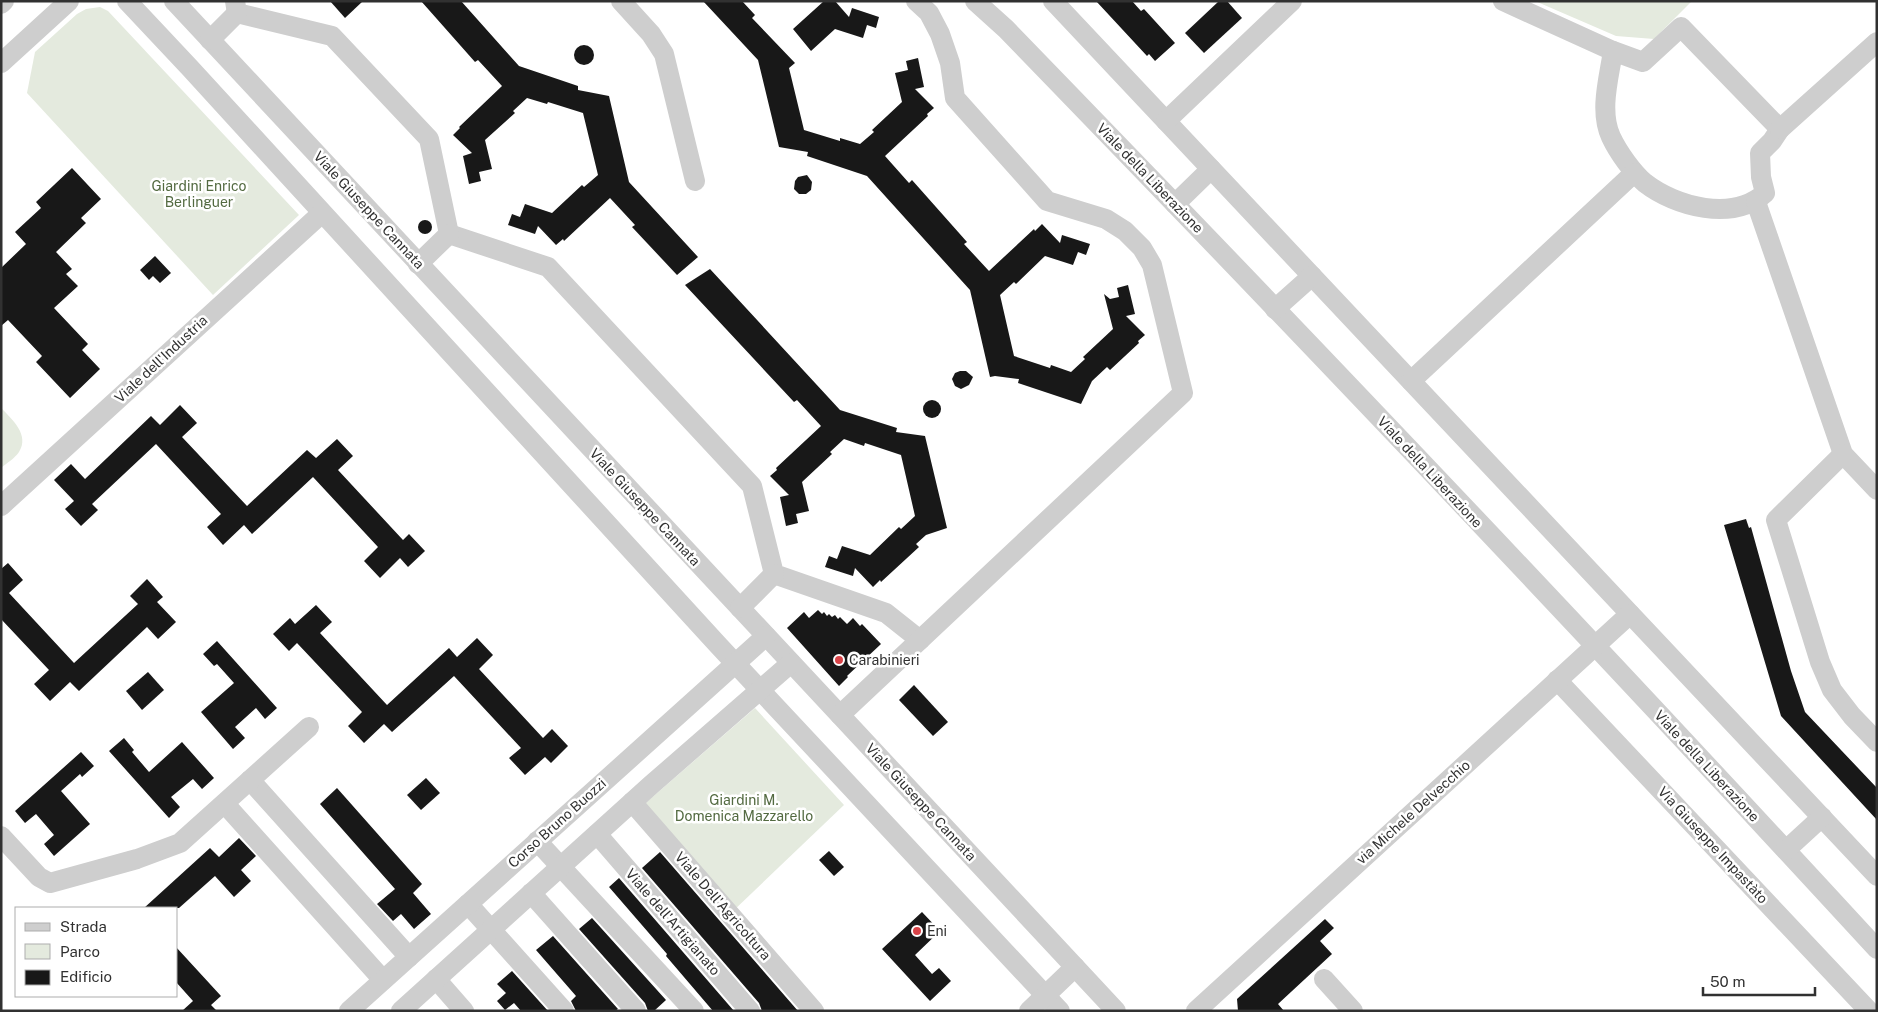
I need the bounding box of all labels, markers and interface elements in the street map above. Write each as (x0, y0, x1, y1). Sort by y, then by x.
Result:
street label: Viale della Liberazione (1093, 120, 1207, 236)
street label: Viale Giuseppe Cannata (310, 148, 428, 272)
park label: Giardini Enrico Berlinguer (152, 178, 246, 210)
street label: Viale dell'Industria (111, 312, 211, 406)
street label: Viale della Liberazione (1374, 413, 1486, 531)
street label: Viale Giuseppe Cannata (586, 445, 704, 569)
place label: Carabinieri (849, 652, 920, 668)
marker: Carabinieri (833, 654, 845, 666)
street label: Viale della Liberazione (1651, 707, 1763, 825)
street label: Viale Giuseppe Cannata (862, 740, 980, 864)
street label: via Michele Delvecchio (1353, 757, 1473, 867)
street label: Corso Bruno Buozzi (505, 775, 609, 871)
street label: Via Giuseppe Impastàto (1655, 783, 1771, 907)
park label: Giardini M. Domenica Mazzarello (675, 792, 813, 824)
street label: Viale Dell'Agricoltura (672, 849, 774, 963)
street label: Viale dell'Artigianato (622, 866, 724, 978)
legend (15, 907, 178, 997)
text: Strada (60, 918, 107, 935)
place label: Eni (927, 923, 947, 939)
marker: Eni (911, 925, 923, 937)
text: Parco (60, 943, 100, 960)
scale bar (1703, 964, 1816, 996)
text: Edificio (60, 968, 112, 985)
text: 50 m (1710, 973, 1745, 990)

